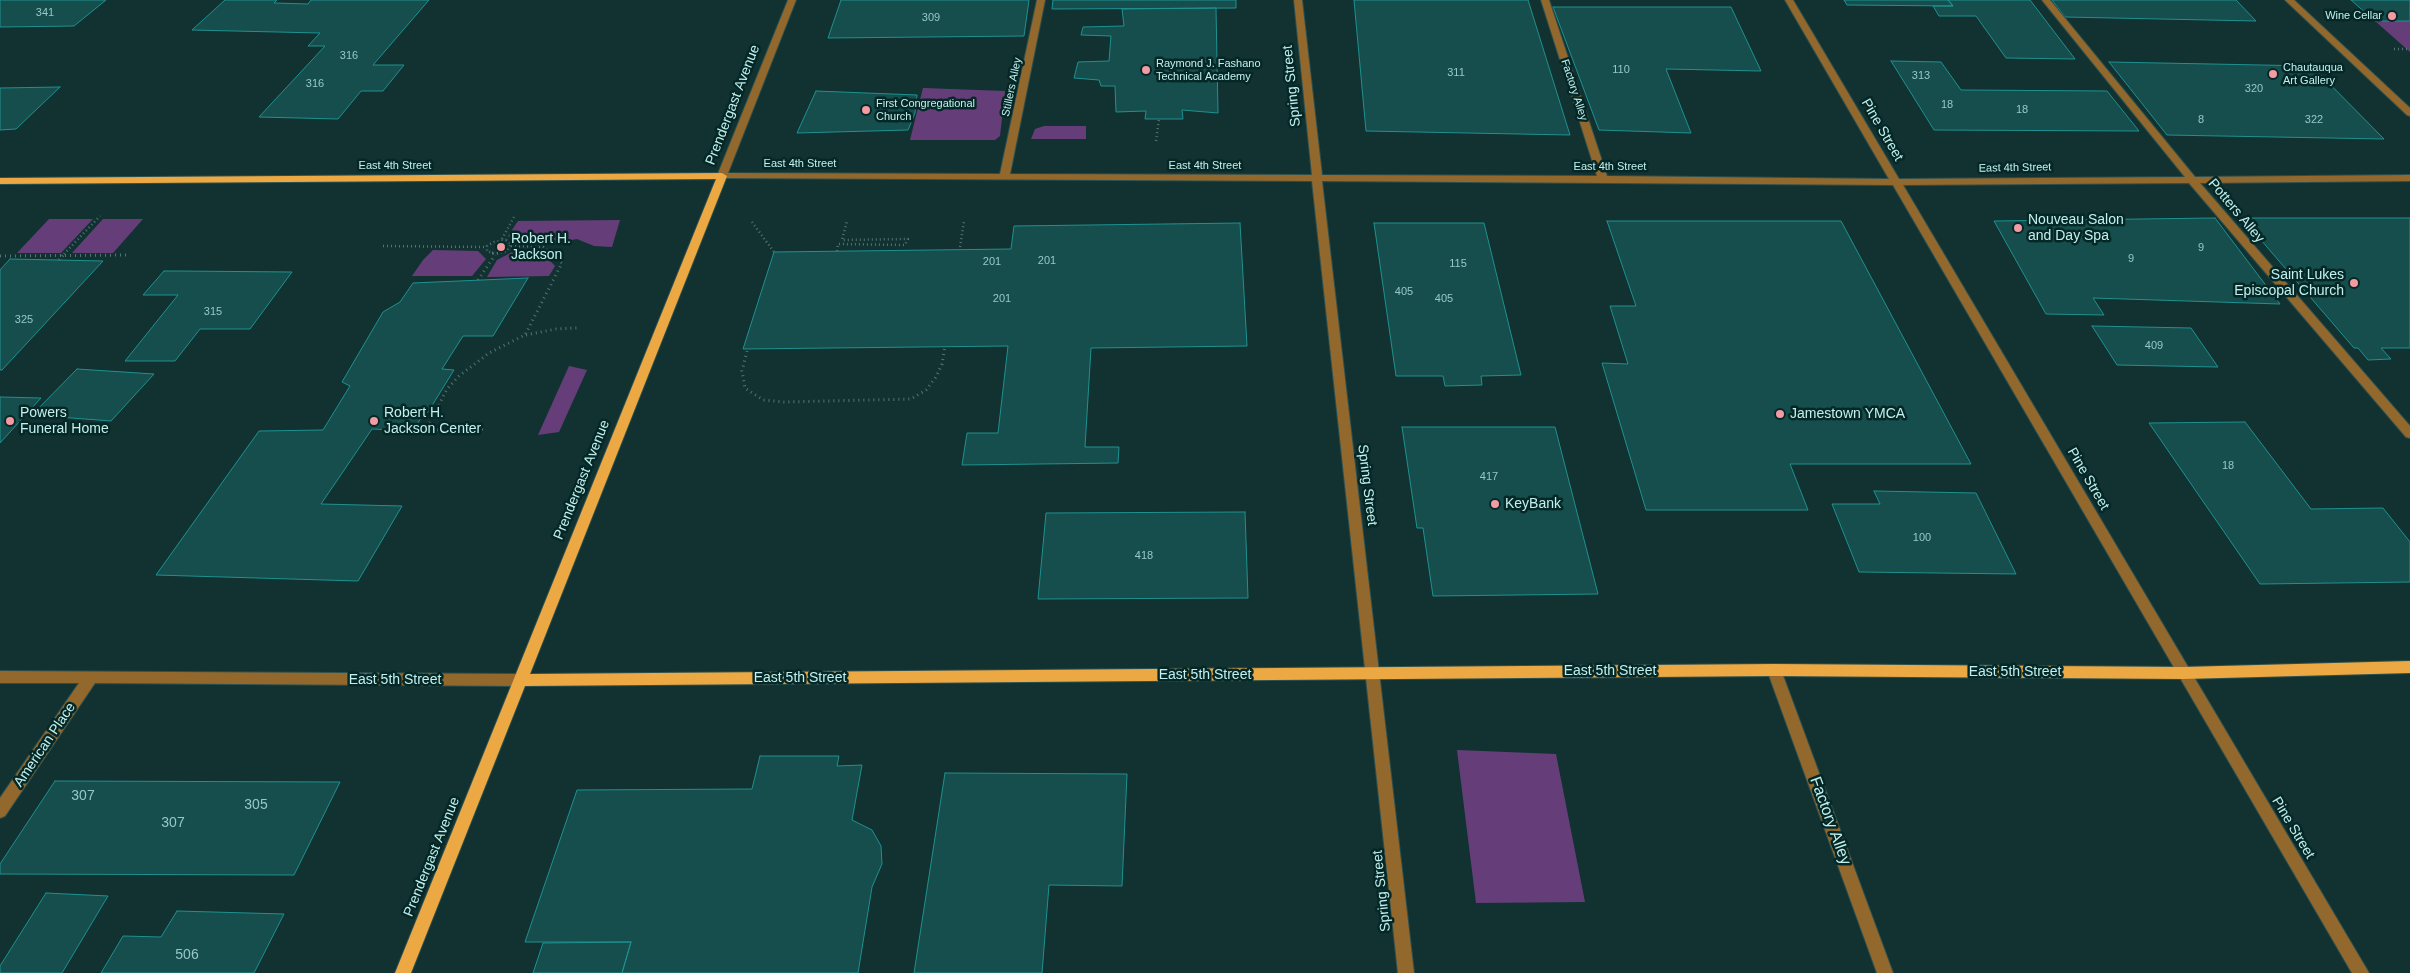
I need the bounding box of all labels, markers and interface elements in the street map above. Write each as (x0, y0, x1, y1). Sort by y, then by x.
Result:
house number: 341 (36, 6, 54, 20)
place label: Wine Cellar (2325, 9, 2382, 23)
marker: Wine Cellar (2386, 10, 2398, 22)
house number: 309 (922, 11, 940, 25)
street label: Prendergast Avenue (702, 43, 764, 167)
street label: Spring Street (1279, 44, 1305, 128)
house number: 316 (340, 49, 358, 63)
street label: Stillers Alley (999, 56, 1025, 118)
place label: Raymond J. Fashano Technical Academy (1156, 57, 1261, 83)
street label: Factory Alley (1558, 58, 1590, 122)
place label: Chautauqua Art Gallery (2283, 61, 2343, 87)
house number: 110 (1612, 63, 1630, 77)
marker: Raymond J. Fashano Technical Academy (1140, 64, 1152, 76)
house number: 311 (1447, 66, 1465, 80)
marker: Chautauqua Art Gallery (2267, 68, 2279, 80)
house number: 313 (1912, 69, 1930, 83)
house number: 316 (306, 77, 324, 91)
house number: 320 (2245, 82, 2263, 96)
street label: Pine Street (1857, 96, 1907, 164)
place label: First Congregational Church (876, 97, 975, 123)
house number: 18 (1941, 98, 1953, 112)
house number: 18 (2016, 103, 2028, 117)
marker: First Congregational Church (860, 104, 872, 116)
house number: 8 (2198, 113, 2204, 127)
house number: 322 (2305, 113, 2323, 127)
street label: East 4th Street (764, 157, 836, 171)
street label: East 4th Street (359, 159, 431, 173)
street label: East 4th Street (1169, 159, 1241, 173)
street label: East 4th Street (1574, 160, 1646, 174)
street label: East 4th Street (1979, 161, 2051, 175)
street label: Potters Alley (2204, 176, 2268, 246)
place label: Nouveau Salon and Day Spa (2028, 212, 2124, 244)
marker: Nouveau Salon and Day Spa (2012, 222, 2024, 234)
place label: Robert H. Jackson (511, 231, 571, 264)
marker: Robert H. Jackson (495, 241, 507, 253)
house number: 9 (2198, 241, 2204, 255)
house number: 9 (2128, 252, 2134, 266)
house number: 201 (1038, 254, 1056, 268)
house number: 201 (983, 255, 1001, 269)
house number: 115 (1449, 257, 1467, 271)
place label: Saint Lukes Episcopal Church (2234, 267, 2344, 300)
marker: Saint Lukes Episcopal Church (2348, 277, 2360, 289)
house number: 405 (1395, 285, 1413, 299)
house number: 201 (993, 292, 1011, 306)
house number: 405 (1435, 292, 1453, 306)
house number: 315 (204, 305, 222, 319)
house number: 325 (15, 313, 33, 327)
house number: 409 (2145, 339, 2163, 353)
place label: Powers Funeral Home (20, 405, 109, 438)
place label: Robert H. Jackson Center (384, 405, 481, 438)
place label: Jamestown YMCA (1790, 406, 1905, 422)
marker: Jamestown YMCA (1774, 408, 1786, 420)
marker: Powers Funeral Home (4, 415, 16, 427)
marker: Robert H. Jackson Center (368, 415, 380, 427)
street label: Prendergast Avenue (550, 418, 614, 542)
street label: Spring Street (1354, 443, 1380, 527)
street label: Pine Street (2063, 445, 2113, 513)
house number: 18 (2222, 459, 2234, 473)
house number: 417 (1480, 470, 1498, 484)
place label: KeyBank (1505, 496, 1561, 512)
marker: KeyBank (1489, 498, 1501, 510)
house number: 100 (1913, 531, 1931, 545)
house number: 418 (1135, 549, 1153, 563)
street label: East 5th Street (1564, 663, 1656, 679)
street label: East 5th Street (1969, 664, 2061, 680)
street label: East 5th Street (1159, 667, 1251, 683)
street label: East 5th Street (754, 670, 846, 686)
street label: East 5th Street (349, 672, 441, 688)
street label: American Place (11, 700, 79, 790)
street label: Factory Alley (1805, 774, 1855, 868)
house number: 307 (71, 788, 95, 804)
street label: Pine Street (2268, 794, 2318, 862)
street label: Prendergast Avenue (400, 795, 464, 919)
house number: 305 (244, 797, 268, 813)
house number: 307 (161, 815, 185, 831)
street label: Spring Street (1369, 849, 1395, 933)
house number: 506 (175, 947, 199, 963)

